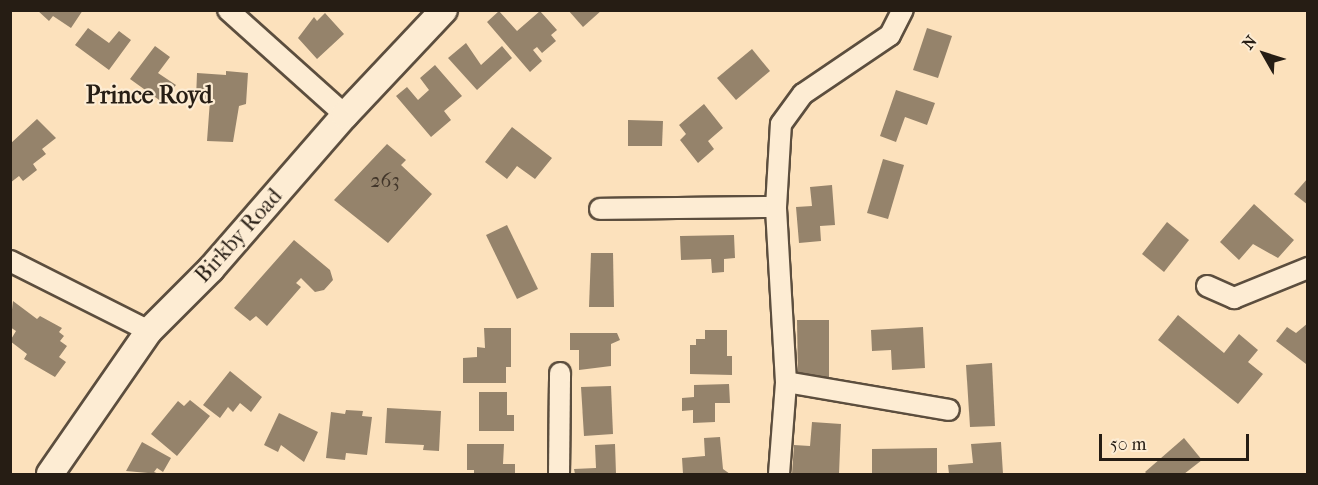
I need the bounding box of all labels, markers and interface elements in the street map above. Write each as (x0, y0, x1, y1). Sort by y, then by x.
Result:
north arrow (1234, 24, 1294, 84)
text: N (1238, 32, 1261, 53)
district label: Prince Royd (86, 82, 212, 110)
house number: 263 (370, 168, 400, 192)
street label: Birkby Road (190, 184, 288, 288)
scale bar (1102, 422, 1252, 460)
text: 50 m (1110, 434, 1146, 455)

